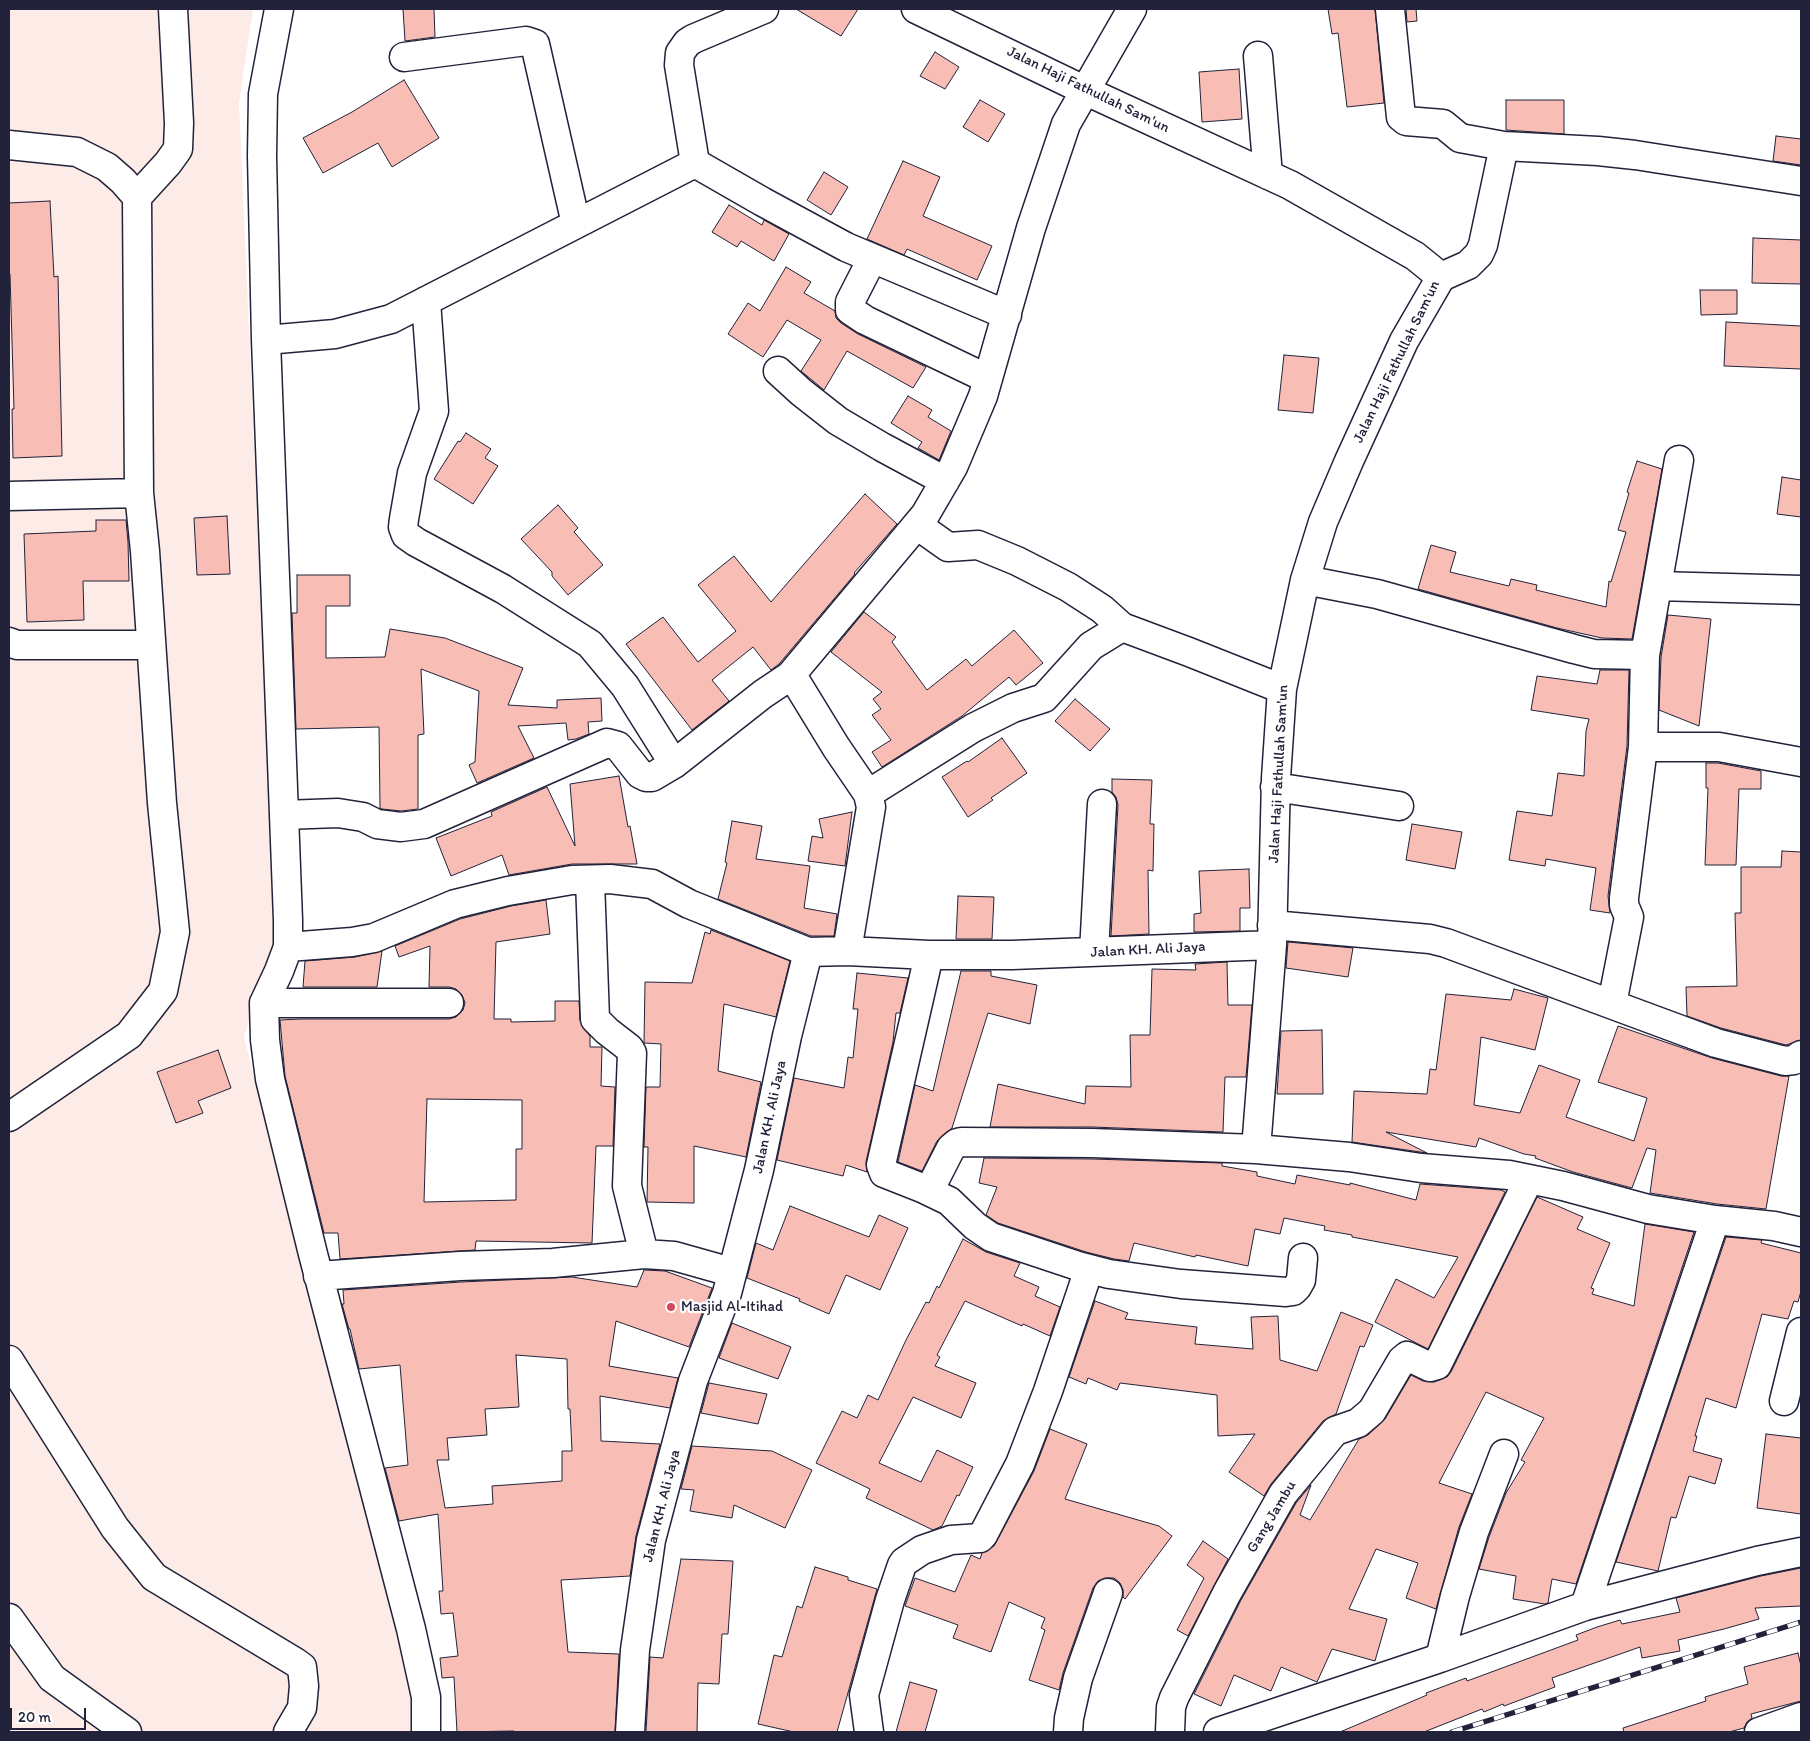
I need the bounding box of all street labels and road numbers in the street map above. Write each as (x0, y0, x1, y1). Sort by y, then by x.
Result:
street label: Jalan Haji Fathullah Sam'un (1004, 43, 1172, 137)
street label: Jalan Haji Fathullah Sam'un (1350, 278, 1444, 446)
street label: Jalan Haji Fathullah Sam'un (1265, 684, 1293, 864)
street label: Jalan KH. Ali Jaya (1090, 938, 1206, 962)
street label: Jalan KH. Ali Jaya (749, 1059, 791, 1175)
street label: Jalan KH. Ali Jaya (639, 1448, 685, 1564)
street label: Gang Jambu (1243, 1478, 1301, 1556)

